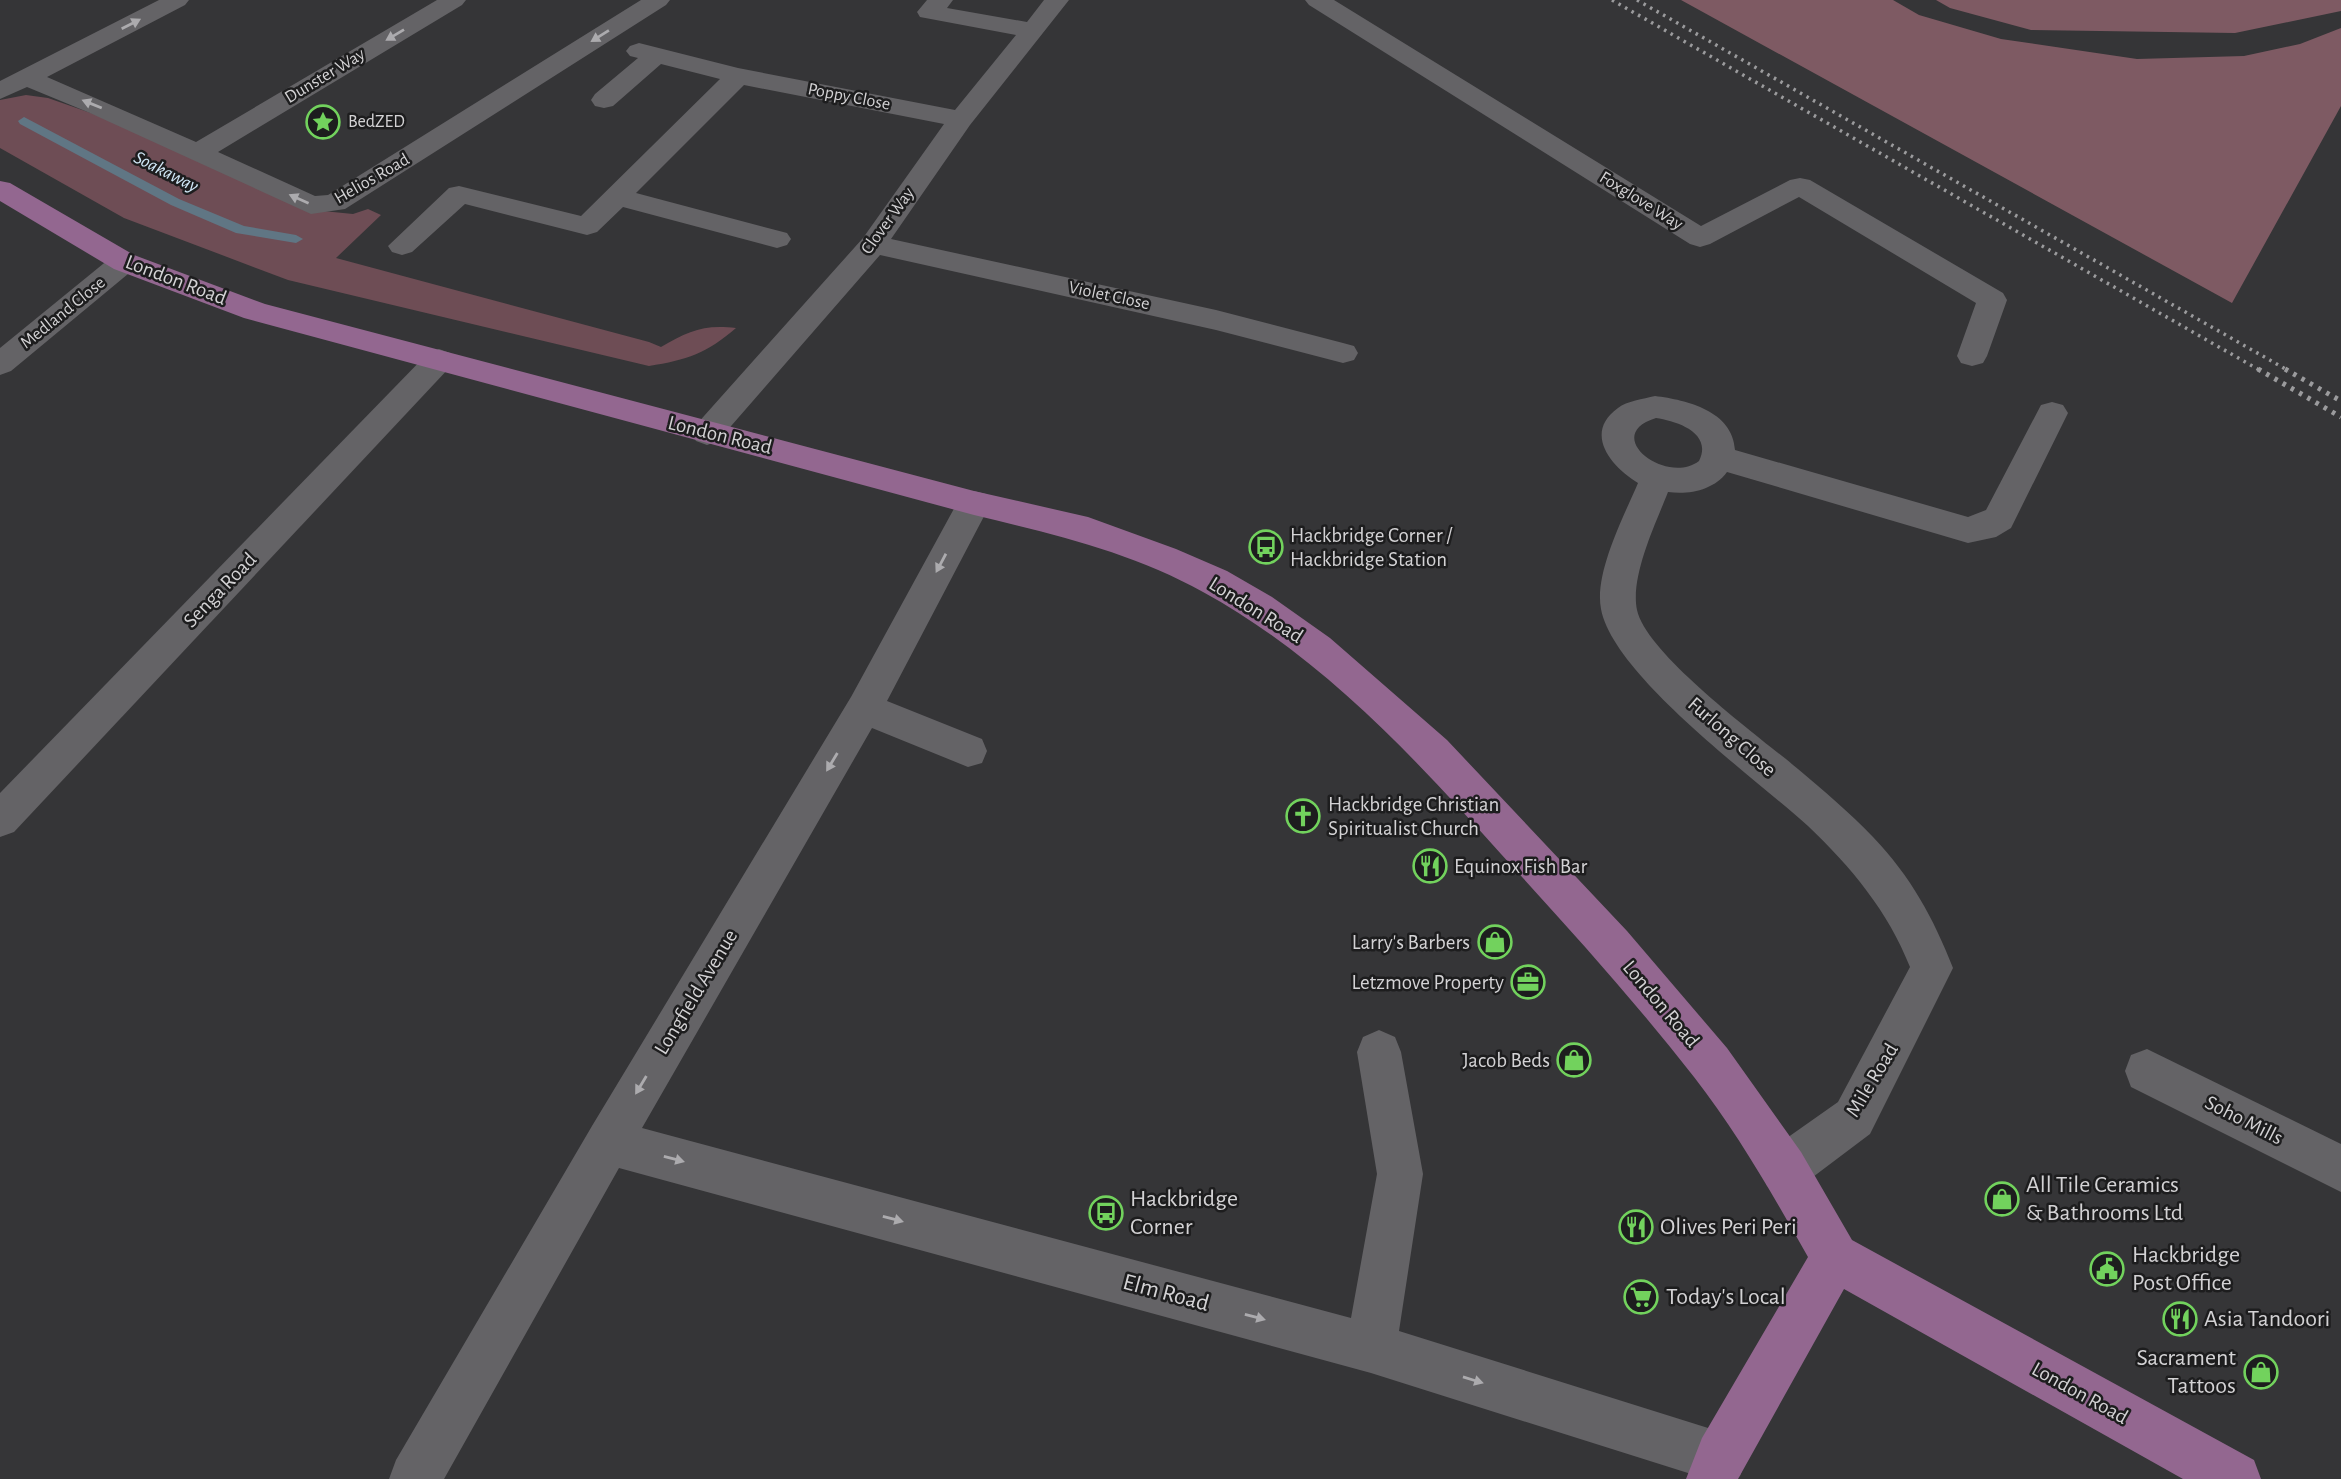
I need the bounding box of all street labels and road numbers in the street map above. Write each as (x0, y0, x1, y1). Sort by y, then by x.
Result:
street label: Dunster Way (282, 45, 368, 107)
street label: Poppy Close (806, 80, 892, 114)
street label: Helios Road (331, 150, 413, 208)
street label: Foxglove Way (1596, 168, 1686, 234)
street label: Clover Way (858, 184, 918, 258)
street label: London Road (123, 251, 230, 309)
street label: Medland Close (17, 274, 109, 352)
street label: Violet Close (1067, 279, 1151, 313)
street label: London Road (666, 412, 774, 458)
street label: Senga Road (179, 548, 261, 631)
street label: London Road (1205, 573, 1307, 647)
street label: Furlong Close (1684, 693, 1780, 781)
street label: Longfield Avenue (651, 926, 741, 1058)
street label: London Road (1619, 956, 1703, 1052)
street label: Mile Road (1842, 1039, 1902, 1120)
street label: Soho Mills (2202, 1092, 2286, 1148)
street label: Elm Road (1120, 1270, 1212, 1316)
street label: London Road (2028, 1358, 2132, 1428)

